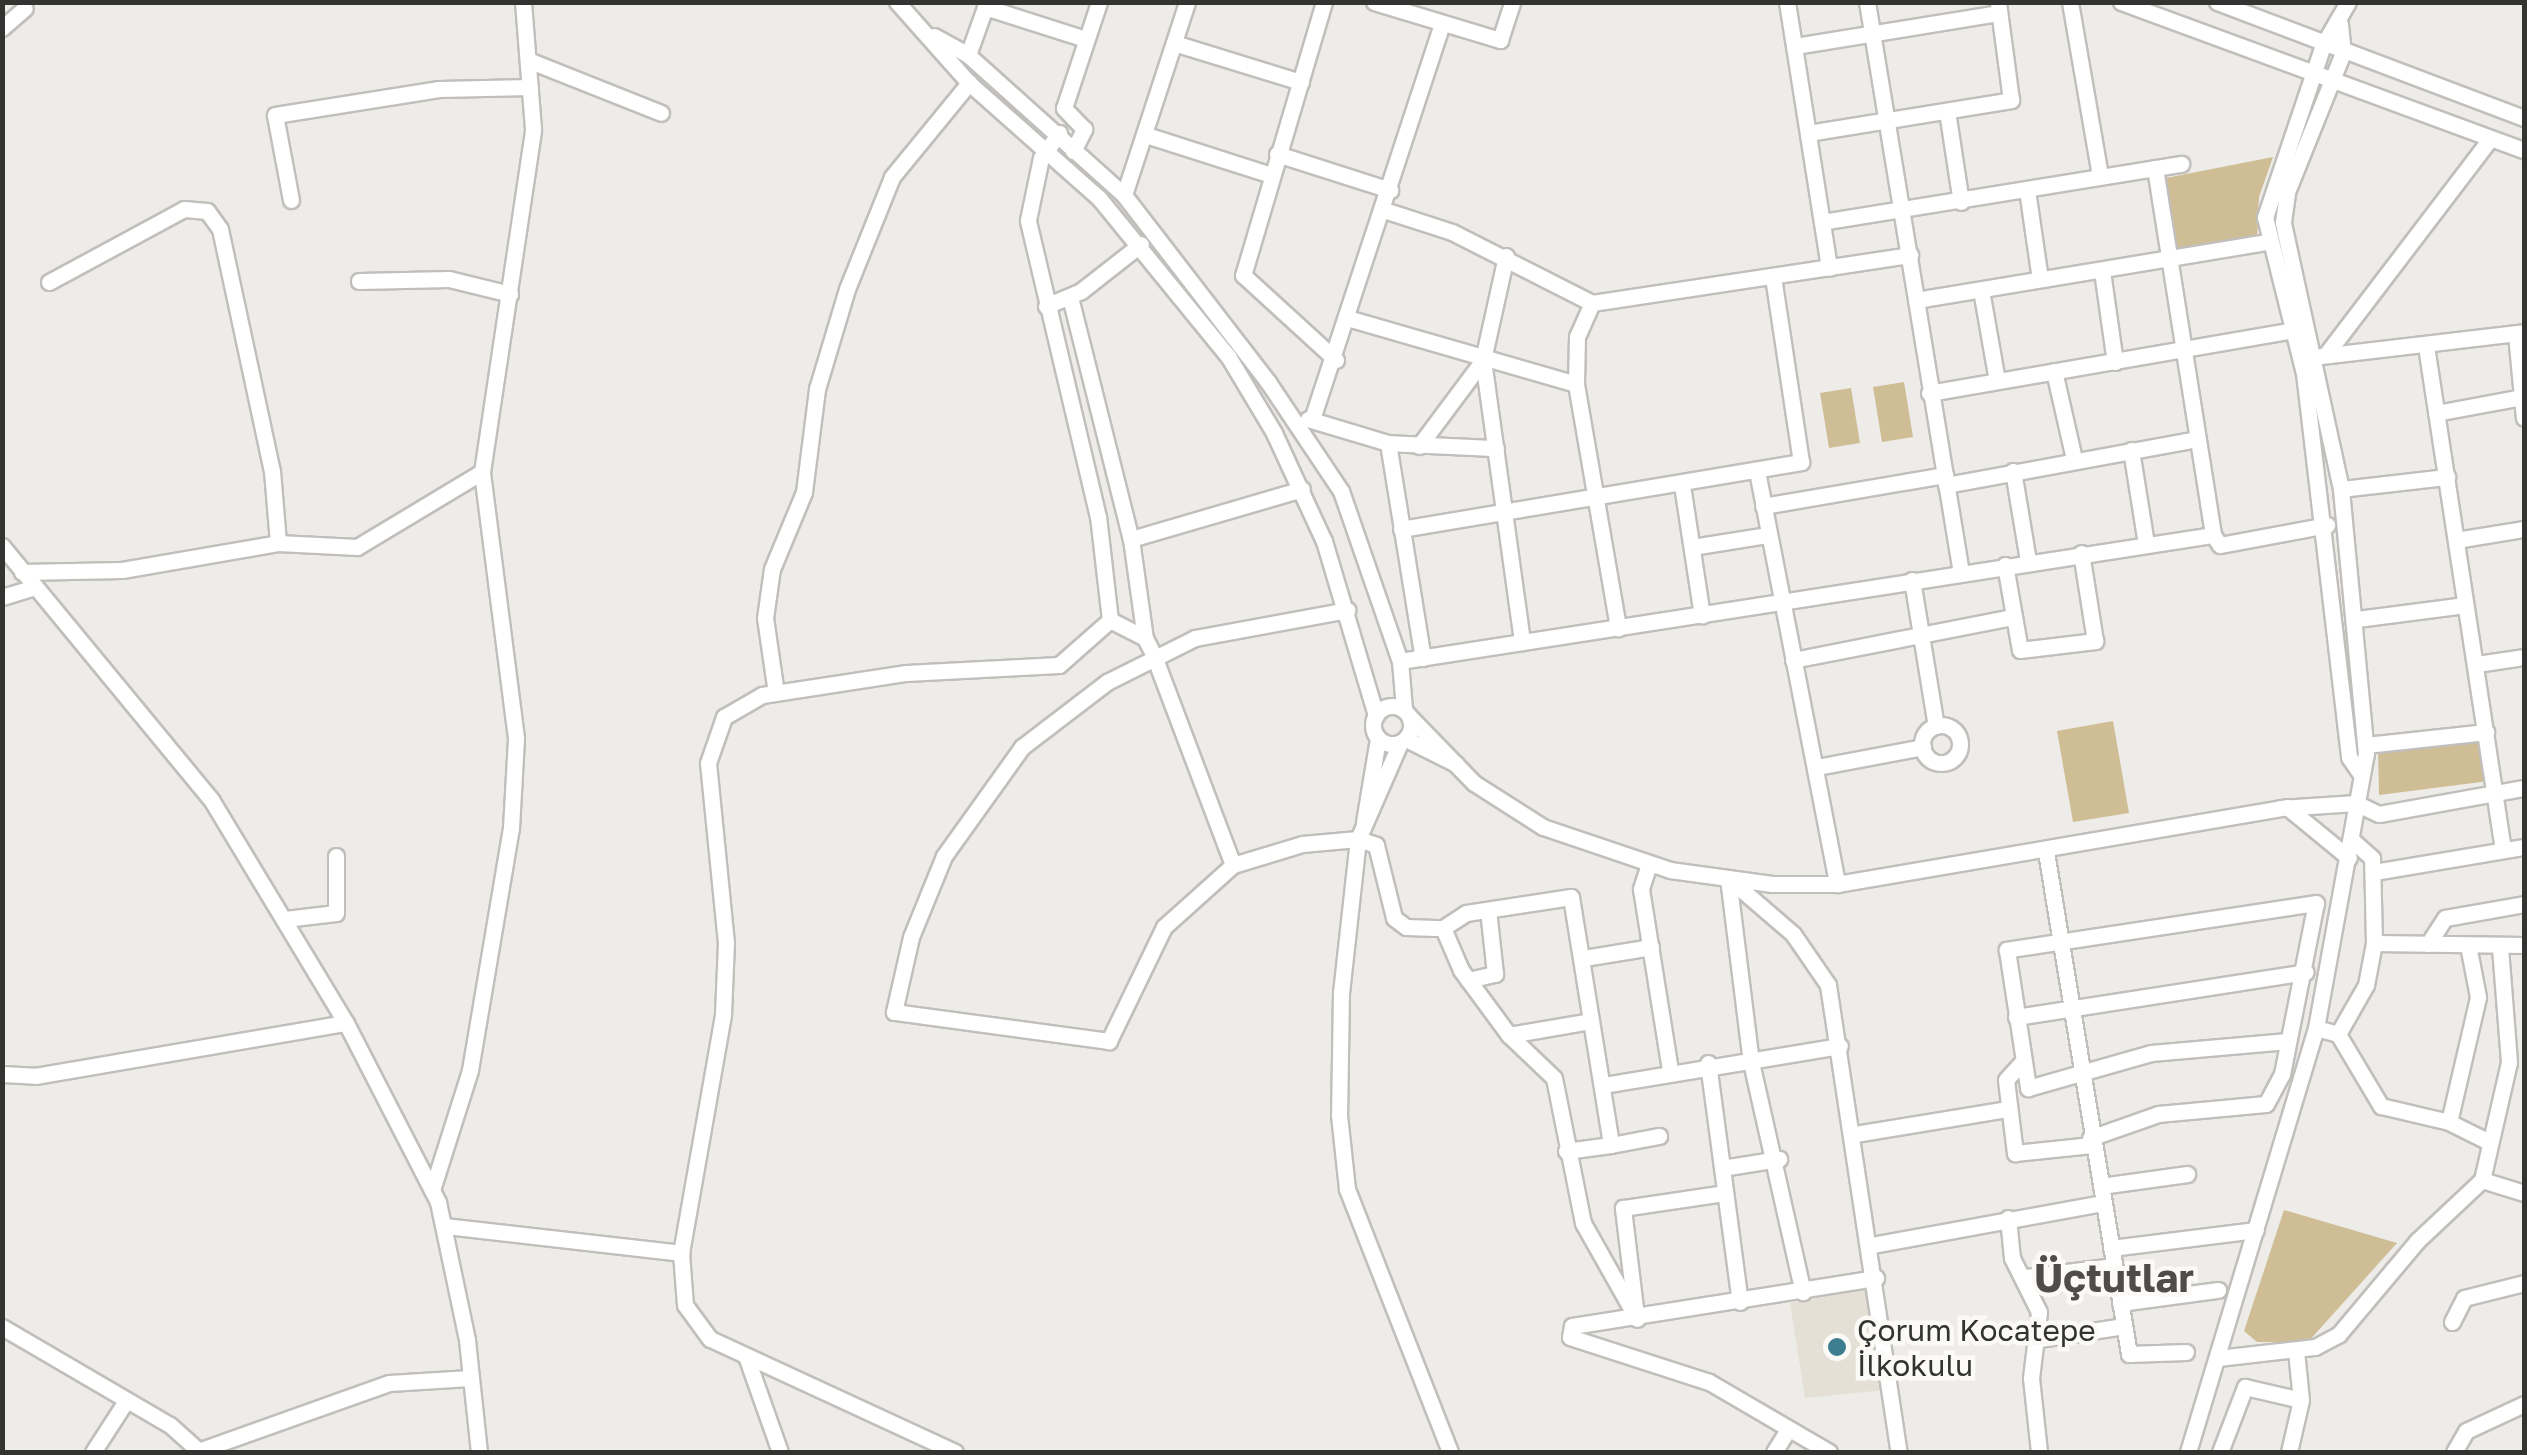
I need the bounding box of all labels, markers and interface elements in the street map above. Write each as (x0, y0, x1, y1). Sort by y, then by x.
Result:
district label: Üçtutlar (2034, 1253, 2194, 1301)
place label: Çorum Kocatepe İlkokulu (1857, 1312, 2096, 1382)
marker: Çorum Kocatepe İlkokulu (1826, 1336, 1848, 1358)

